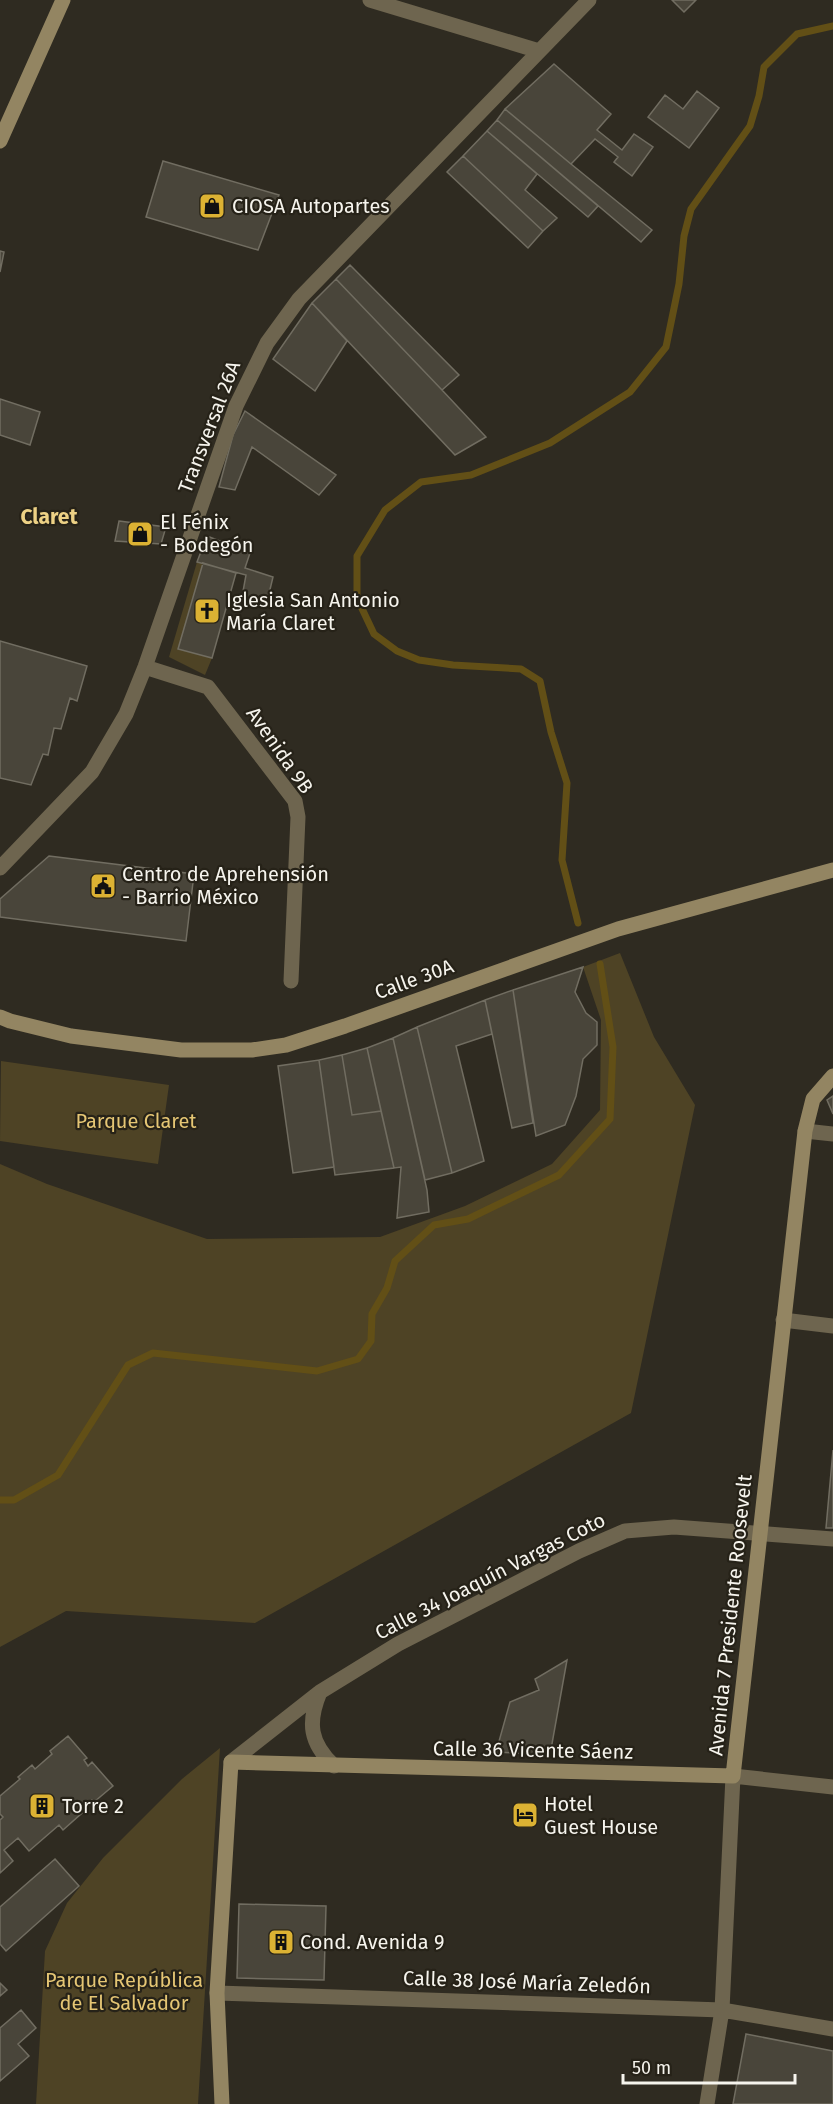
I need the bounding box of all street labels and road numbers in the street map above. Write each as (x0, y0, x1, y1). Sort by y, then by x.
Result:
street label: Transversal 26A (173, 357, 245, 496)
street label: Avenida 9B (241, 702, 319, 798)
street label: Calle 30A (371, 954, 457, 1004)
street label: Avenida 7 Presidente Roosevelt (703, 1472, 757, 1757)
street label: Calle 34 Joaquín Vargas Coto (371, 1507, 609, 1645)
street label: Calle 36 Vicente Sáenz (433, 1736, 634, 1764)
street label: Calle 38 José María Zeledón (403, 1966, 651, 1998)

